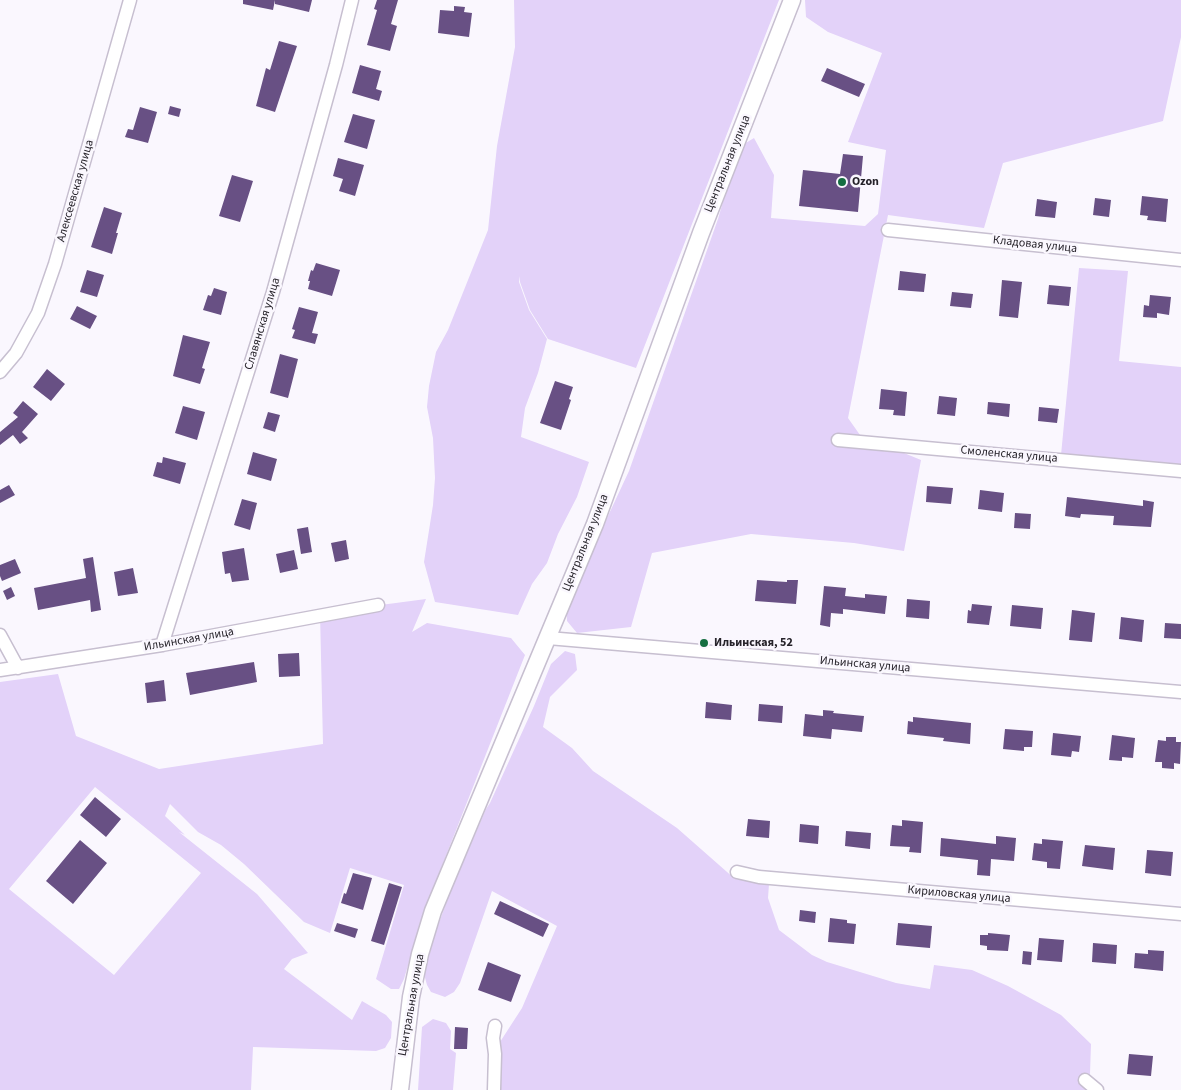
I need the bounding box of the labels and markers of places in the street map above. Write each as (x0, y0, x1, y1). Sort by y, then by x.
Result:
place label: Ozon (852, 175, 879, 189)
marker: Ozon (836, 176, 848, 188)
place label: Ильинская, 52 (714, 636, 793, 650)
marker: Ильинская, 52 (698, 637, 710, 649)

